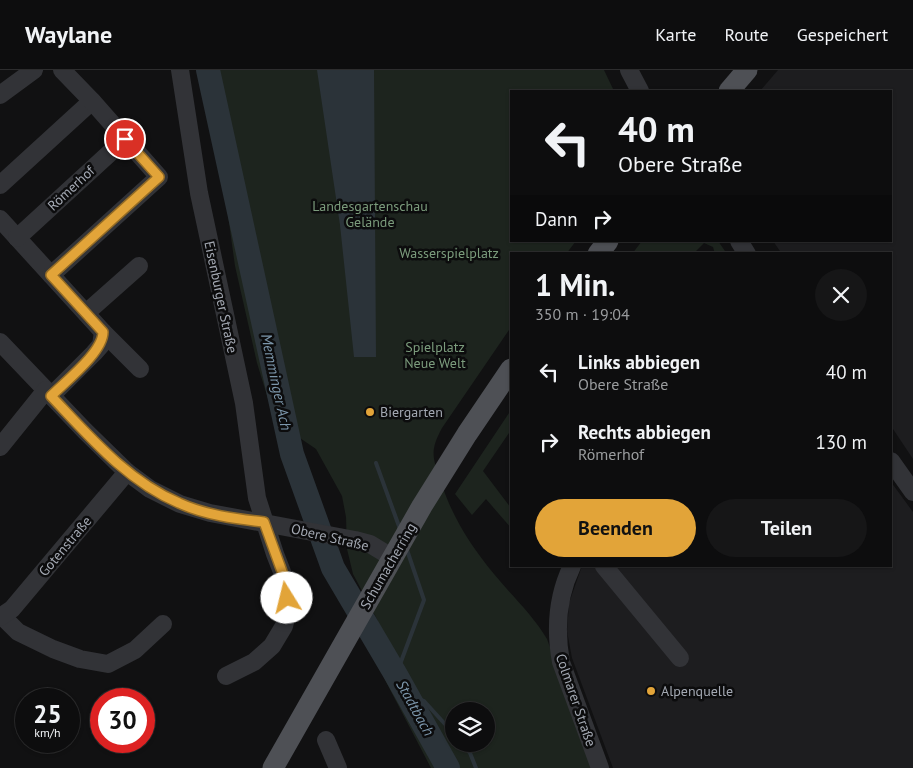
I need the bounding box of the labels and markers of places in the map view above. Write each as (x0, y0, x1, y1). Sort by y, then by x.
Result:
pin (104, 118, 146, 160)
place label: Biergarten (380, 403, 443, 421)
marker: Biergarten (364, 406, 376, 418)
place label: Alpenquelle (661, 682, 733, 700)
marker: Alpenquelle (645, 685, 657, 697)

